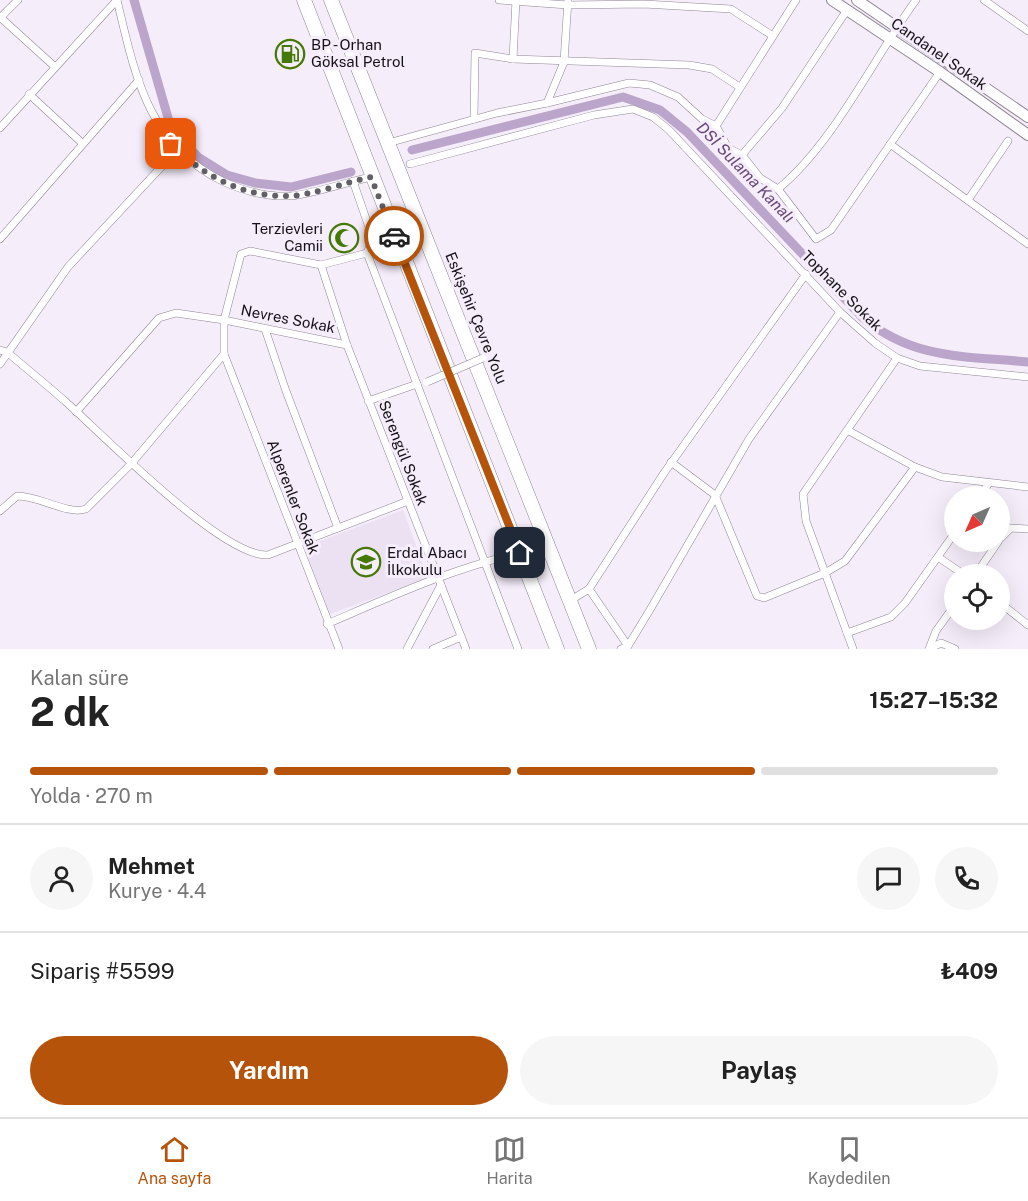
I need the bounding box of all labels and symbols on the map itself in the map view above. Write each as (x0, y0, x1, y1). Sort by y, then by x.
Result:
street label: Candanel Sokak (888, 14, 991, 93)
place label: BP - Orhan Göksal Petrol (311, 36, 405, 70)
fuel station icon: BP - Orhan Göksal Petrol (274, 38, 306, 70)
water label: DSİ Sulama Kanalı (693, 117, 799, 227)
pin (145, 118, 196, 169)
courier (364, 206, 424, 266)
place label: Terzievleri Camii (252, 220, 323, 254)
mosque icon: Terzievleri Camii (328, 222, 360, 254)
street label: Tophane Sokak (799, 247, 886, 334)
street label: Eskişehir Çevre Yolu (442, 250, 511, 386)
street label: Nevres Sokak (239, 301, 337, 336)
street label: Serengül Sokak (376, 398, 431, 508)
street label: Alperenler Sokak (264, 437, 323, 556)
north arrow (944, 486, 1010, 552)
pin (494, 527, 545, 578)
place label: Erdal Abacı İlkokulu (387, 544, 467, 578)
school or university icon: Erdal Abacı İlkokulu (350, 546, 382, 578)

